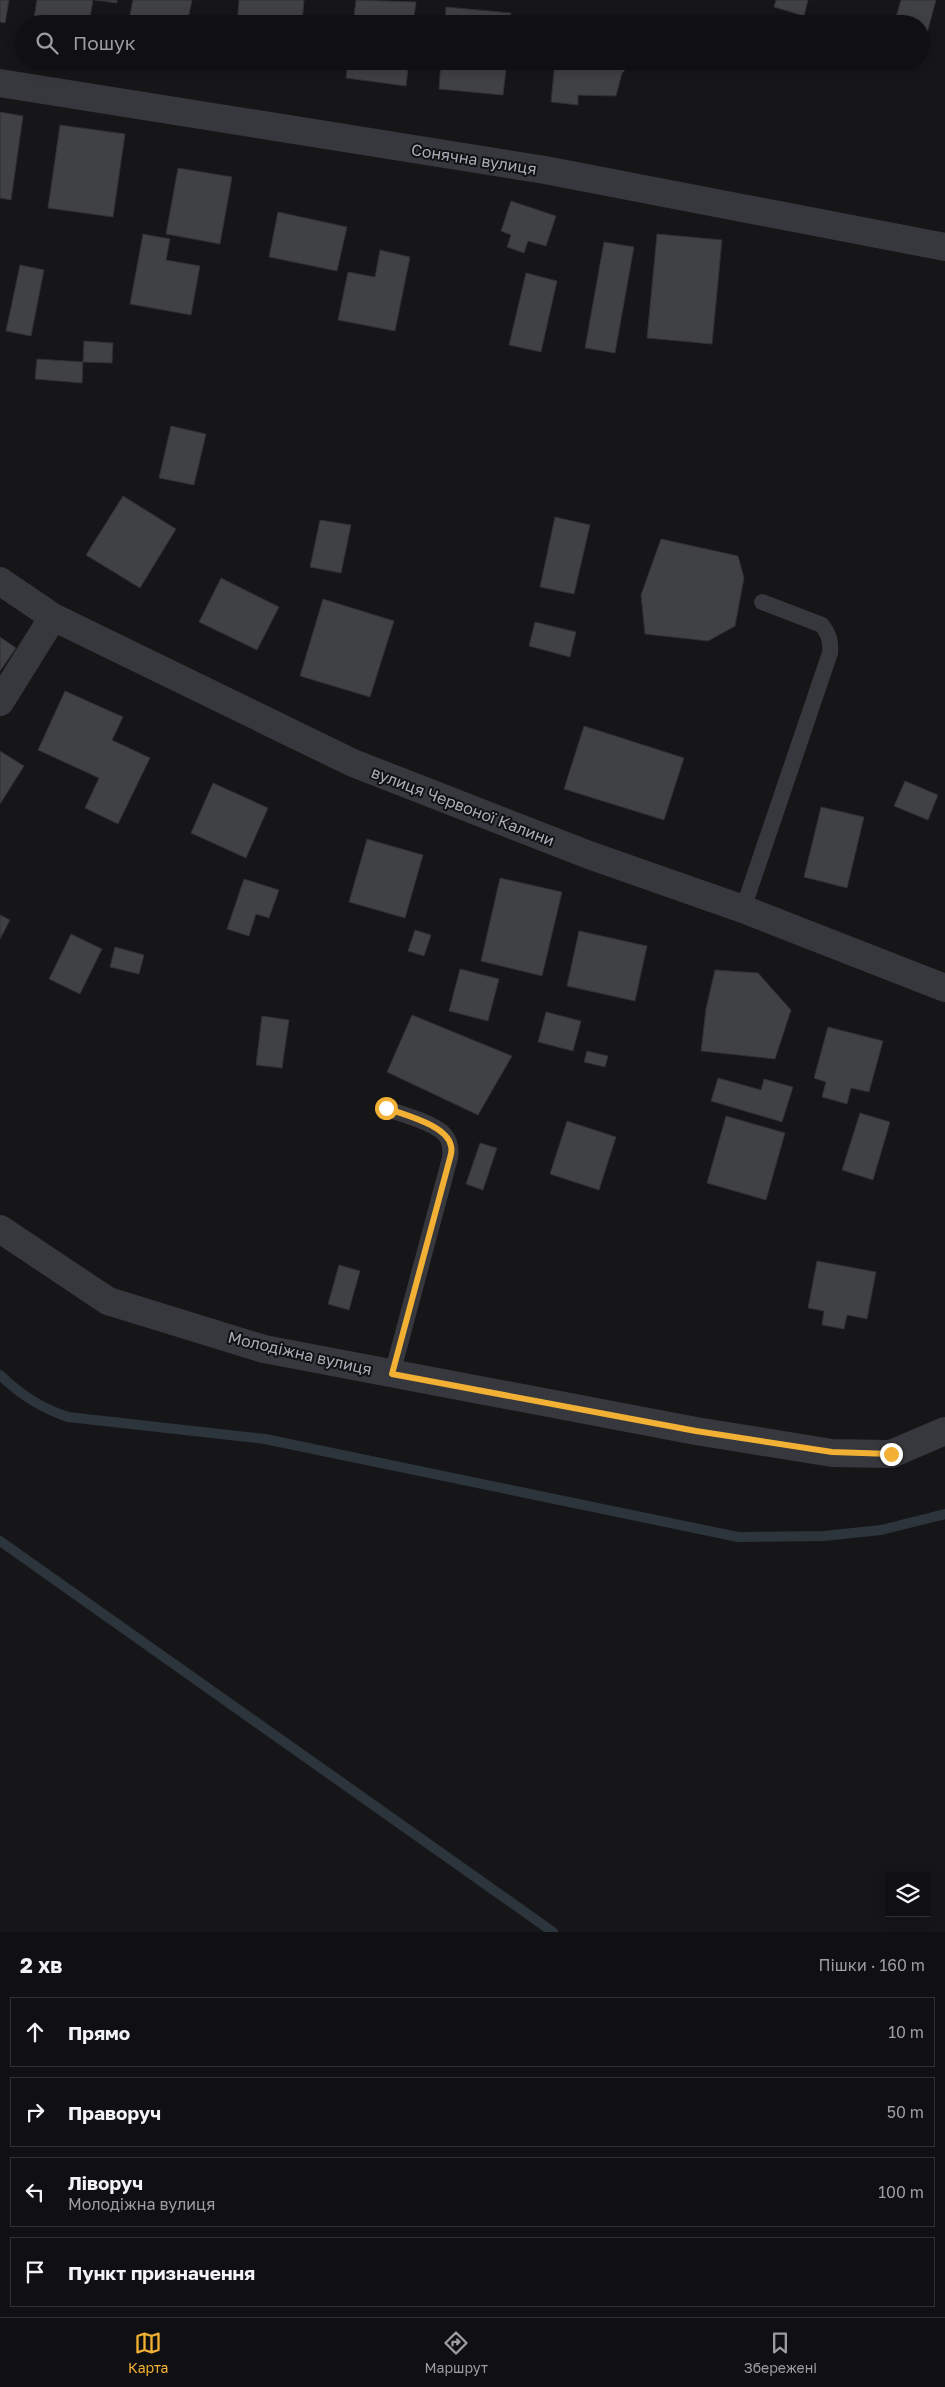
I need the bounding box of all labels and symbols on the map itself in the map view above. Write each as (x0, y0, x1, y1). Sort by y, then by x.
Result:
street label: Сонячна вулиця (410, 139, 538, 179)
street label: вулиця Червоної Калини (369, 762, 557, 850)
route start (375, 1097, 398, 1120)
street label: Молодіжна вулиця (226, 1327, 374, 1379)
route end (880, 1443, 903, 1466)

